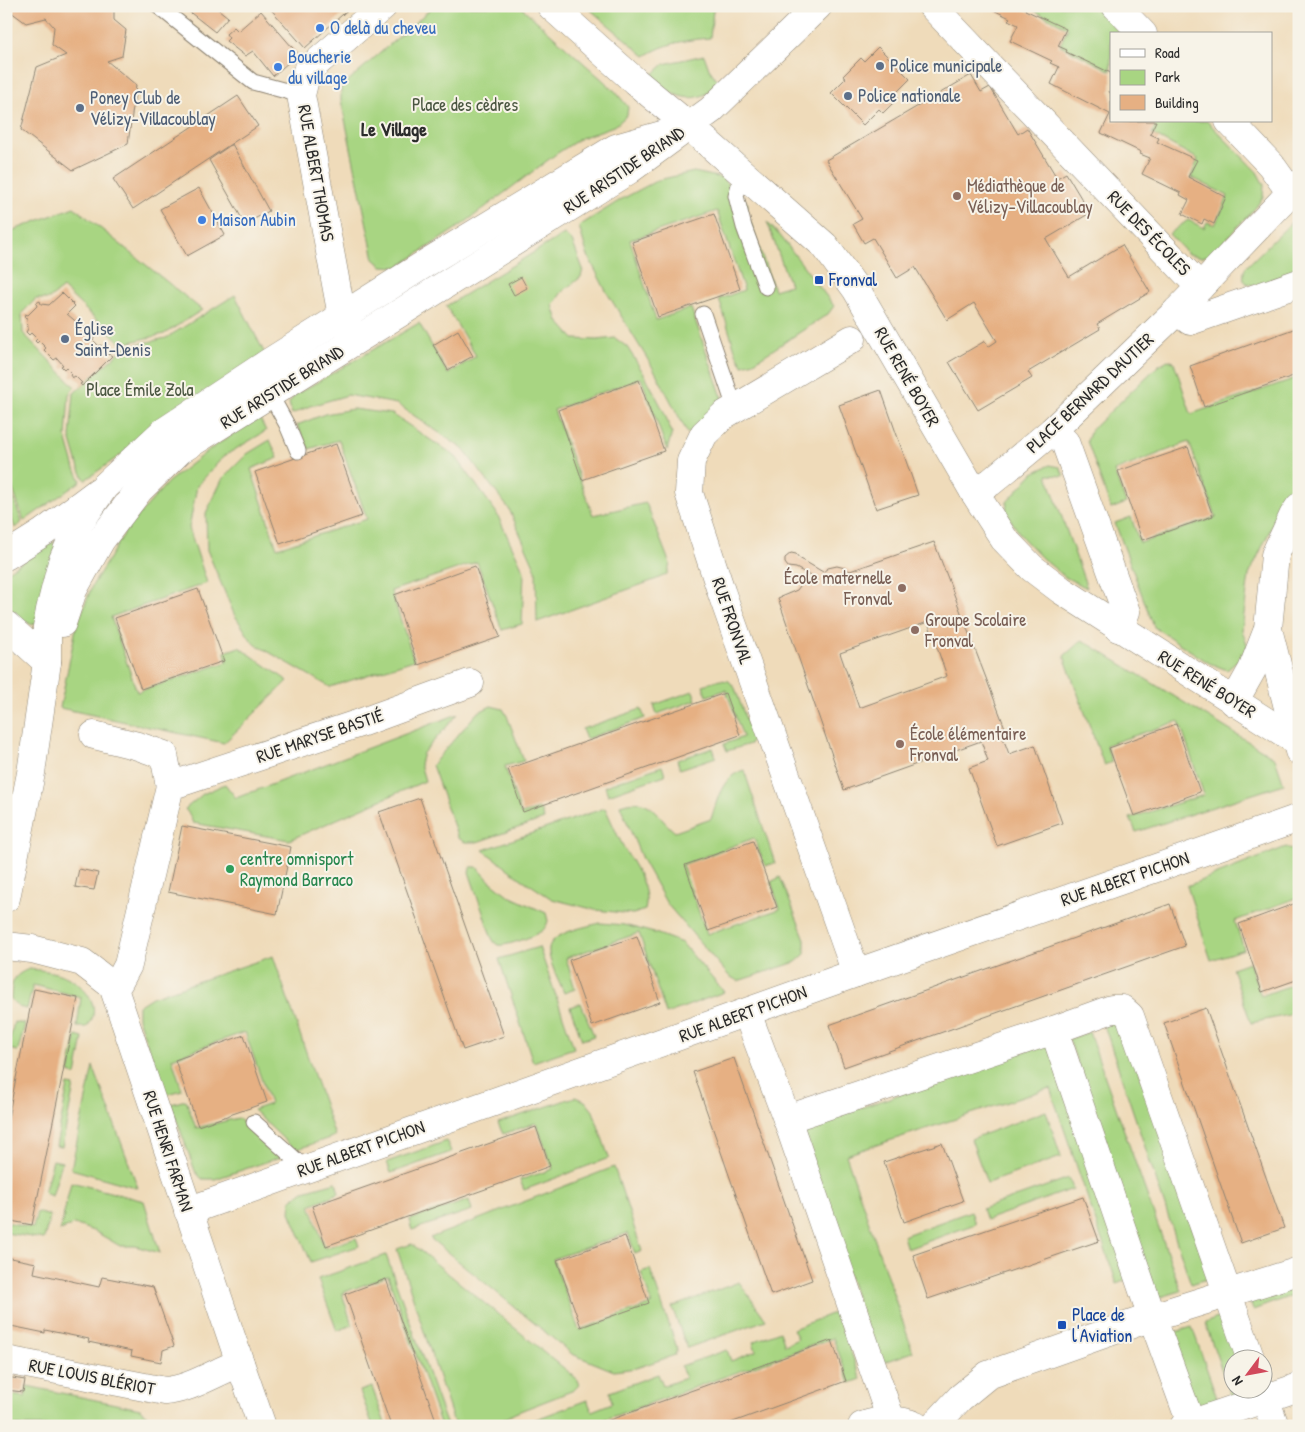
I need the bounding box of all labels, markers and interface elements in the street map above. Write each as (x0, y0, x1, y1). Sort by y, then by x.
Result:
place label: O delà du cheveu (330, 15, 436, 40)
marker: O delà du cheveu (314, 22, 326, 34)
legend (1110, 32, 1272, 122)
text: Road (1155, 42, 1180, 63)
place label: Boucherie du village (288, 44, 351, 90)
place label: Police municipale (890, 53, 1002, 78)
marker: Police municipale (874, 60, 886, 72)
marker: Boucherie du village (272, 61, 284, 73)
text: Park (1155, 66, 1180, 87)
place label: Police nationale (858, 83, 961, 108)
place label: Poney Club de Vélizy-Villacoublay (90, 85, 216, 131)
marker: Police nationale (842, 90, 854, 102)
park label: Place des cèdres (412, 92, 518, 117)
text: Building (1155, 92, 1199, 113)
marker: Poney Club de Vélizy-Villacoublay (74, 102, 86, 114)
street label: RUE ALBERT THOMAS (292, 103, 341, 243)
district label: Le Village (361, 116, 427, 143)
street label: RUE ARISTIDE BRIAND (558, 119, 690, 219)
place label: Médiathèque de Vélizy-Villacoublay (967, 173, 1093, 219)
street label: RUE DES ÉCOLES (1102, 184, 1196, 281)
marker: Médiathèque de Vélizy-Villacoublay (951, 190, 963, 202)
place label: Maison Aubin (212, 207, 296, 232)
marker: Maison Aubin (196, 214, 208, 226)
place label: Fronval (828, 267, 877, 292)
marker: Fronval (813, 274, 825, 286)
place label: Église Saint-Denis (75, 316, 151, 362)
street label: RUE RENÉ BOYER (869, 322, 946, 431)
street label: PLACE BERNARD DAUTIER (1020, 327, 1159, 459)
marker: Église Saint-Denis (59, 333, 71, 345)
street label: RUE ARISTIDE BRIAND (215, 338, 349, 435)
park label: Place Émile Zola (86, 377, 194, 402)
place label: École maternelle Fronval (784, 565, 892, 611)
street label: RUE FRONVAL (706, 574, 759, 668)
marker: École maternelle Fronval (896, 582, 908, 594)
place label: Groupe Scolaire Fronval (924, 607, 1027, 653)
marker: Groupe Scolaire Fronval (909, 624, 921, 636)
street label: RUE RENÉ BOYER (1153, 644, 1261, 724)
street label: RUE MARYSE BASTIÉ (253, 702, 387, 769)
place label: École élémentaire Fronval (909, 721, 1026, 767)
marker: École élémentaire Fronval (894, 738, 906, 750)
street label: RUE ALBERT PICHON (1057, 845, 1192, 912)
place label: centre omnisport Raymond Barraco (240, 846, 354, 892)
marker: centre omnisport Raymond Barraco (224, 863, 236, 875)
street label: RUE ALBERT PICHON (675, 979, 810, 1048)
street label: RUE HENRI FARMAN (137, 1087, 200, 1214)
street label: RUE ALBERT PICHON (293, 1114, 428, 1183)
place label: Place de l'Aviation (1072, 1302, 1132, 1348)
marker: Place de l'Aviation (1056, 1319, 1068, 1331)
north arrow (1222, 1350, 1272, 1400)
street label: RUE LOUIS BLÉRIOT (27, 1352, 158, 1401)
text: N (1226, 1372, 1247, 1389)

